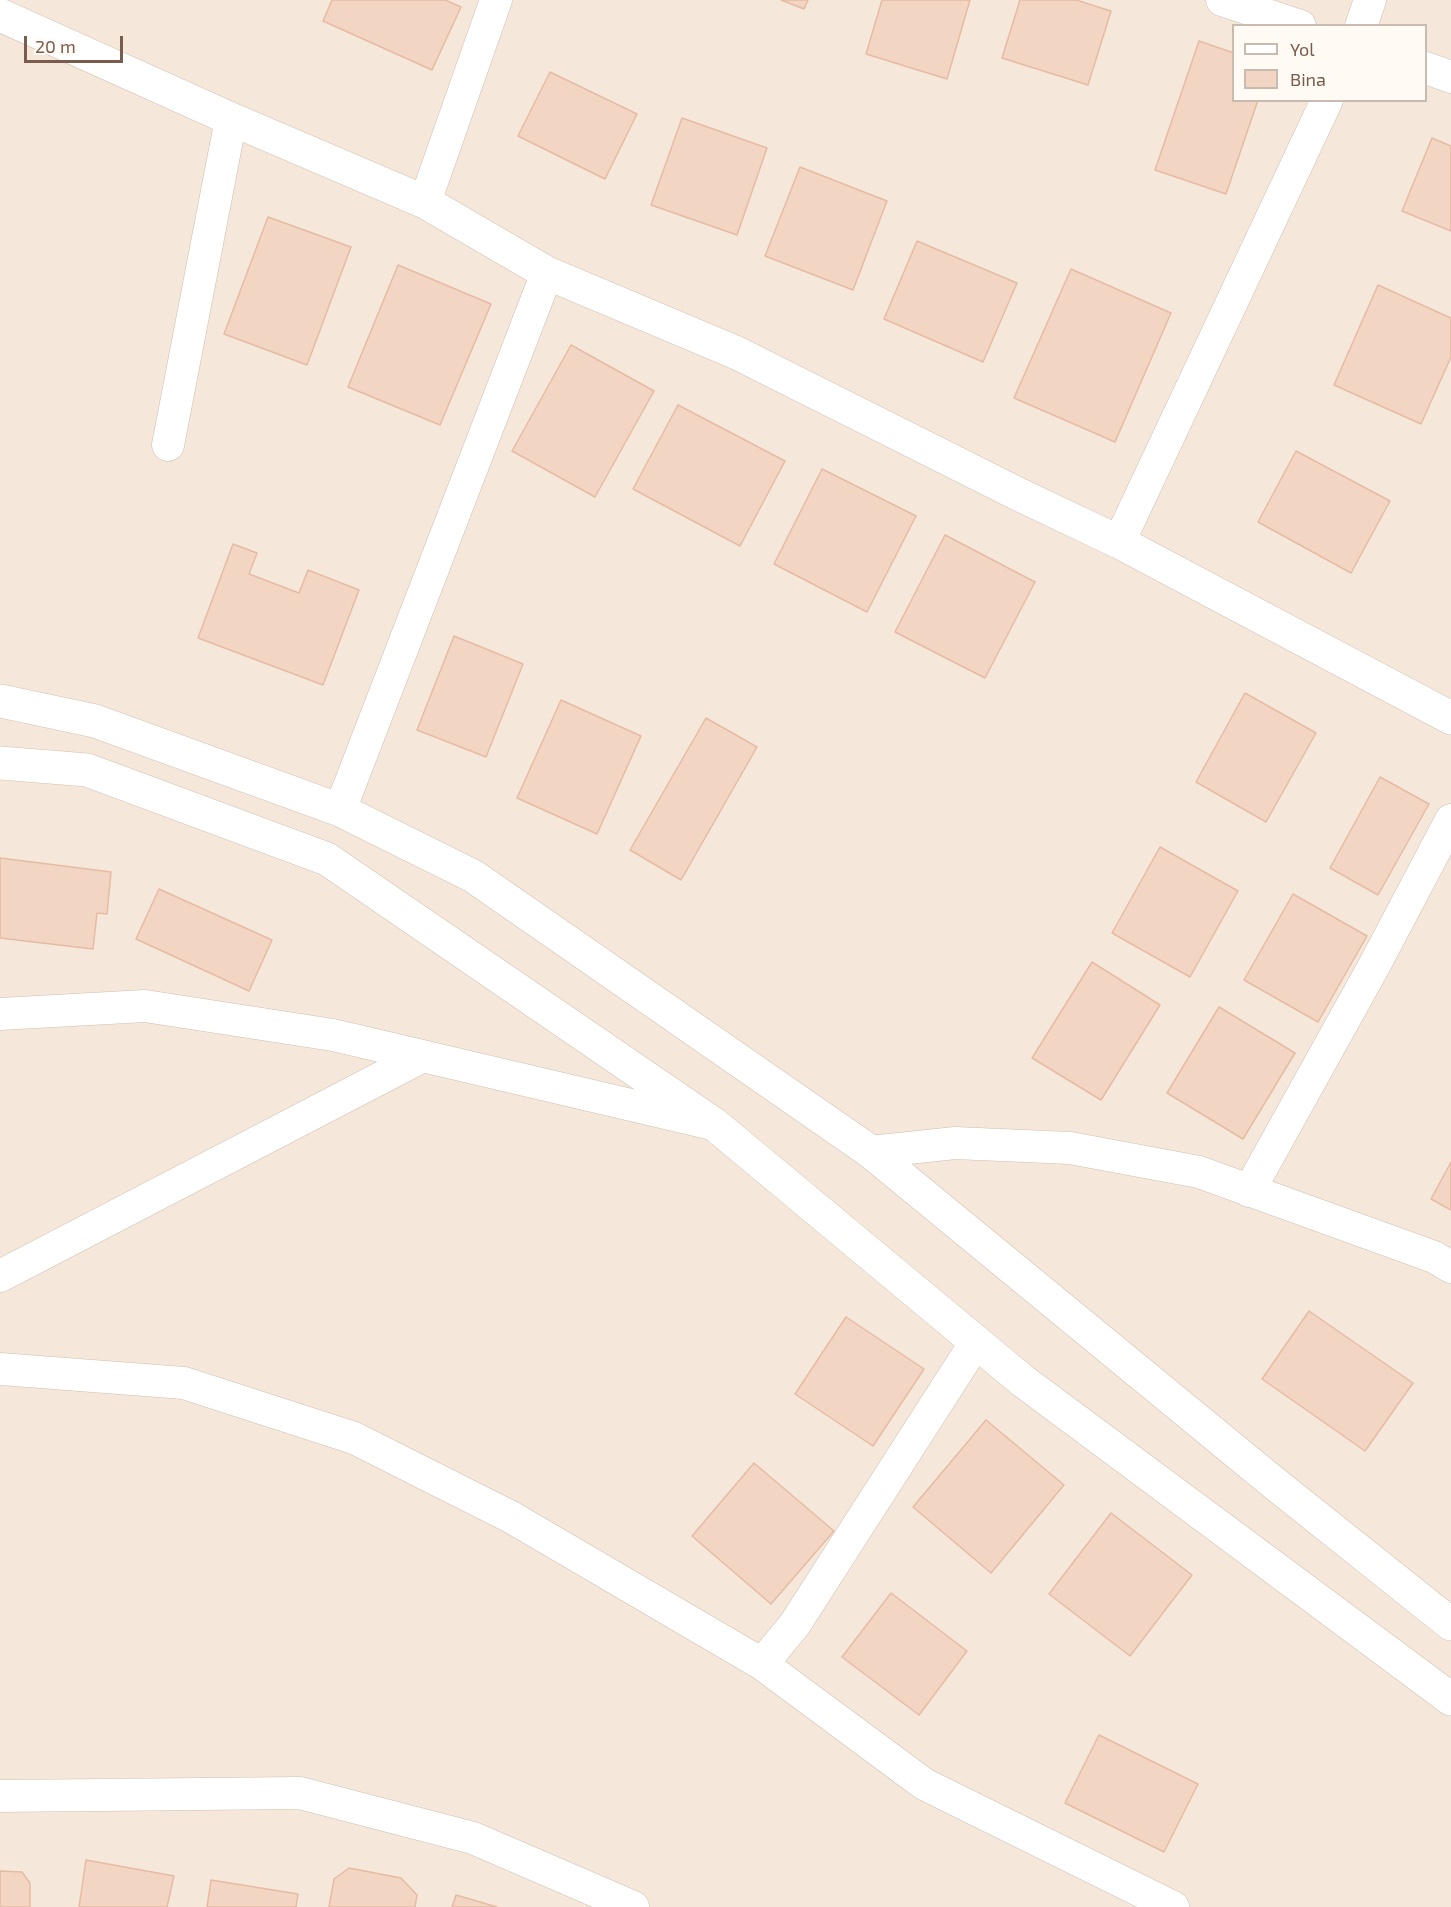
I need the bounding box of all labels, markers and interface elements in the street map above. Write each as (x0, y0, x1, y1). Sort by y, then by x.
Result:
scale bar (27, 24, 126, 62)
legend (1232, 24, 1427, 102)
text: 20 m (35, 35, 76, 57)
text: Yol (1290, 38, 1315, 60)
text: Bina (1290, 68, 1326, 90)

